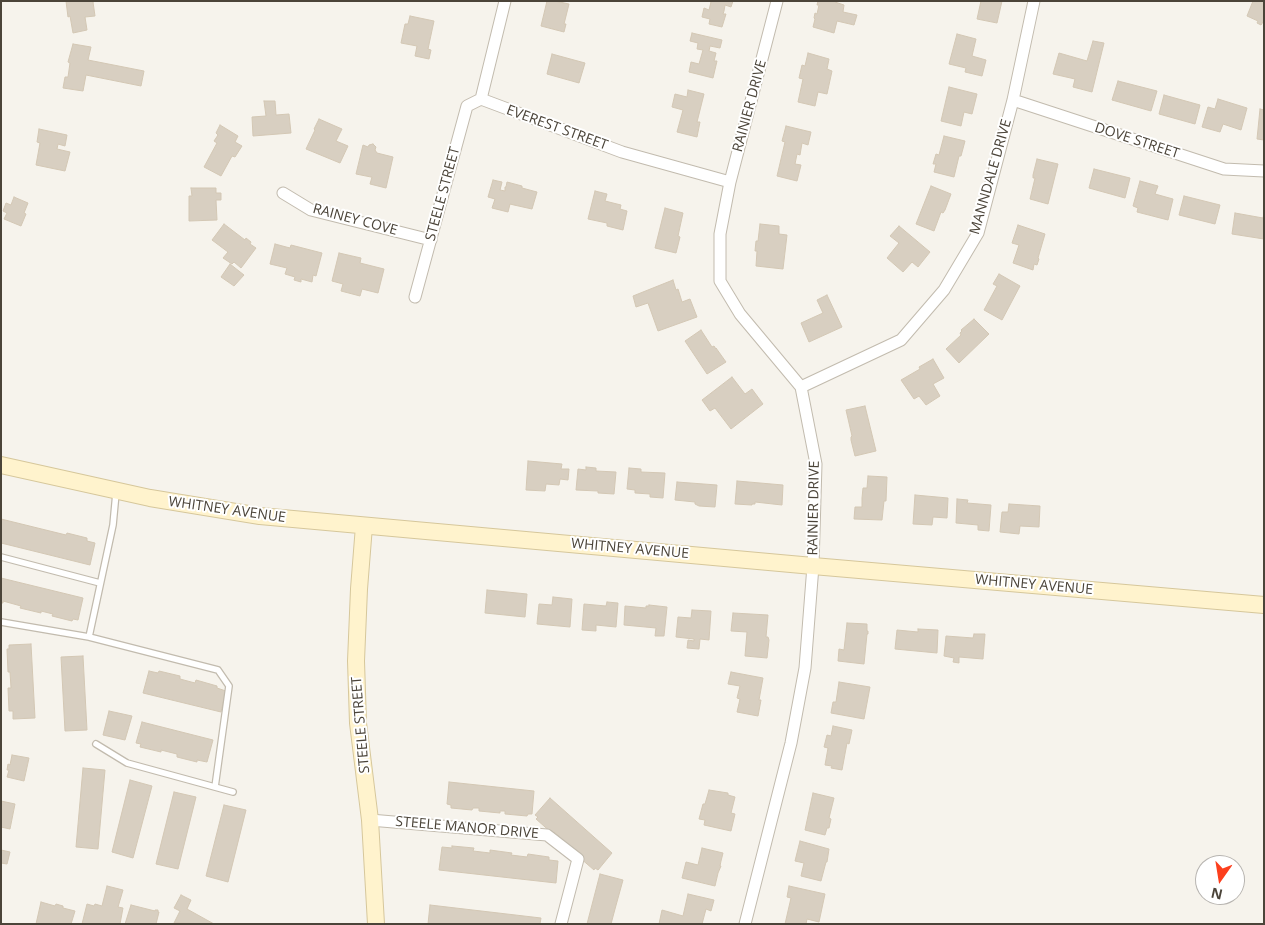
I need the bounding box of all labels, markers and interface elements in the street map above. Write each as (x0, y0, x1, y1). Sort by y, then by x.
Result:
street label: RAINIER DRIVE (730, 58, 770, 154)
street label: EVEREST STREET (504, 102, 610, 154)
street label: MANNDALE DRIVE (967, 117, 1015, 237)
street label: DOVE STREET (1093, 119, 1181, 163)
street label: STEELE STREET (422, 145, 464, 243)
street label: RAINEY COVE (311, 201, 399, 239)
street label: RAINIER DRIVE (805, 460, 823, 556)
street label: WHITNEY AVENUE (167, 493, 287, 527)
street label: WHITNEY AVENUE (570, 535, 690, 563)
street label: WHITNEY AVENUE (974, 571, 1094, 599)
street label: STEELE STREET (348, 676, 374, 774)
street label: STEELE MANOR DRIVE (395, 813, 539, 843)
north arrow (1195, 855, 1245, 905)
text: N (1209, 884, 1224, 905)

